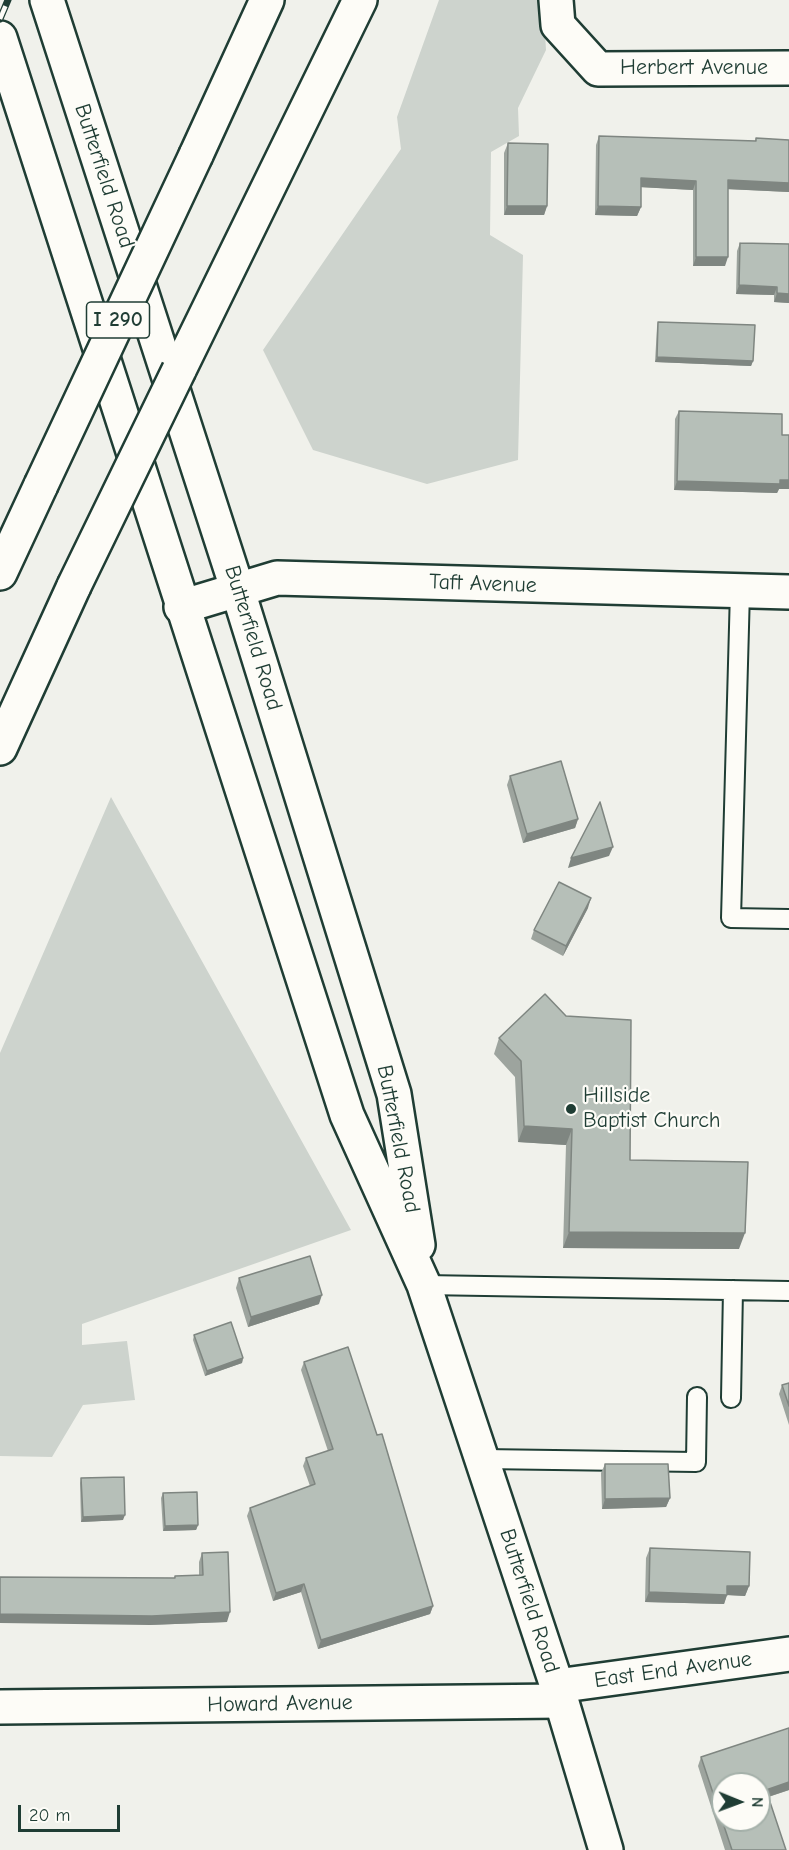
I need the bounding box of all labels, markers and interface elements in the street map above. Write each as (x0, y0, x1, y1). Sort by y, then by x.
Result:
street label: Herbert Avenue (620, 55, 768, 81)
street label: Butterfield Road (68, 101, 140, 251)
road number: I 290 (86, 302, 150, 338)
street label: Butterfield Road (218, 562, 288, 714)
street label: Taft Avenue (429, 569, 537, 599)
street label: Butterfield Road (371, 1063, 425, 1215)
place label: Hillside Baptist Church (583, 1083, 721, 1134)
marker: Hillside Baptist Church (564, 1102, 578, 1116)
street label: Butterfield Road (493, 1526, 565, 1676)
street label: East End Avenue (593, 1646, 753, 1694)
street label: Howard Avenue (207, 1690, 353, 1718)
north arrow (711, 1772, 771, 1832)
scale bar (21, 1793, 123, 1831)
text: N (748, 1797, 766, 1808)
text: 20 m (29, 1805, 70, 1826)

